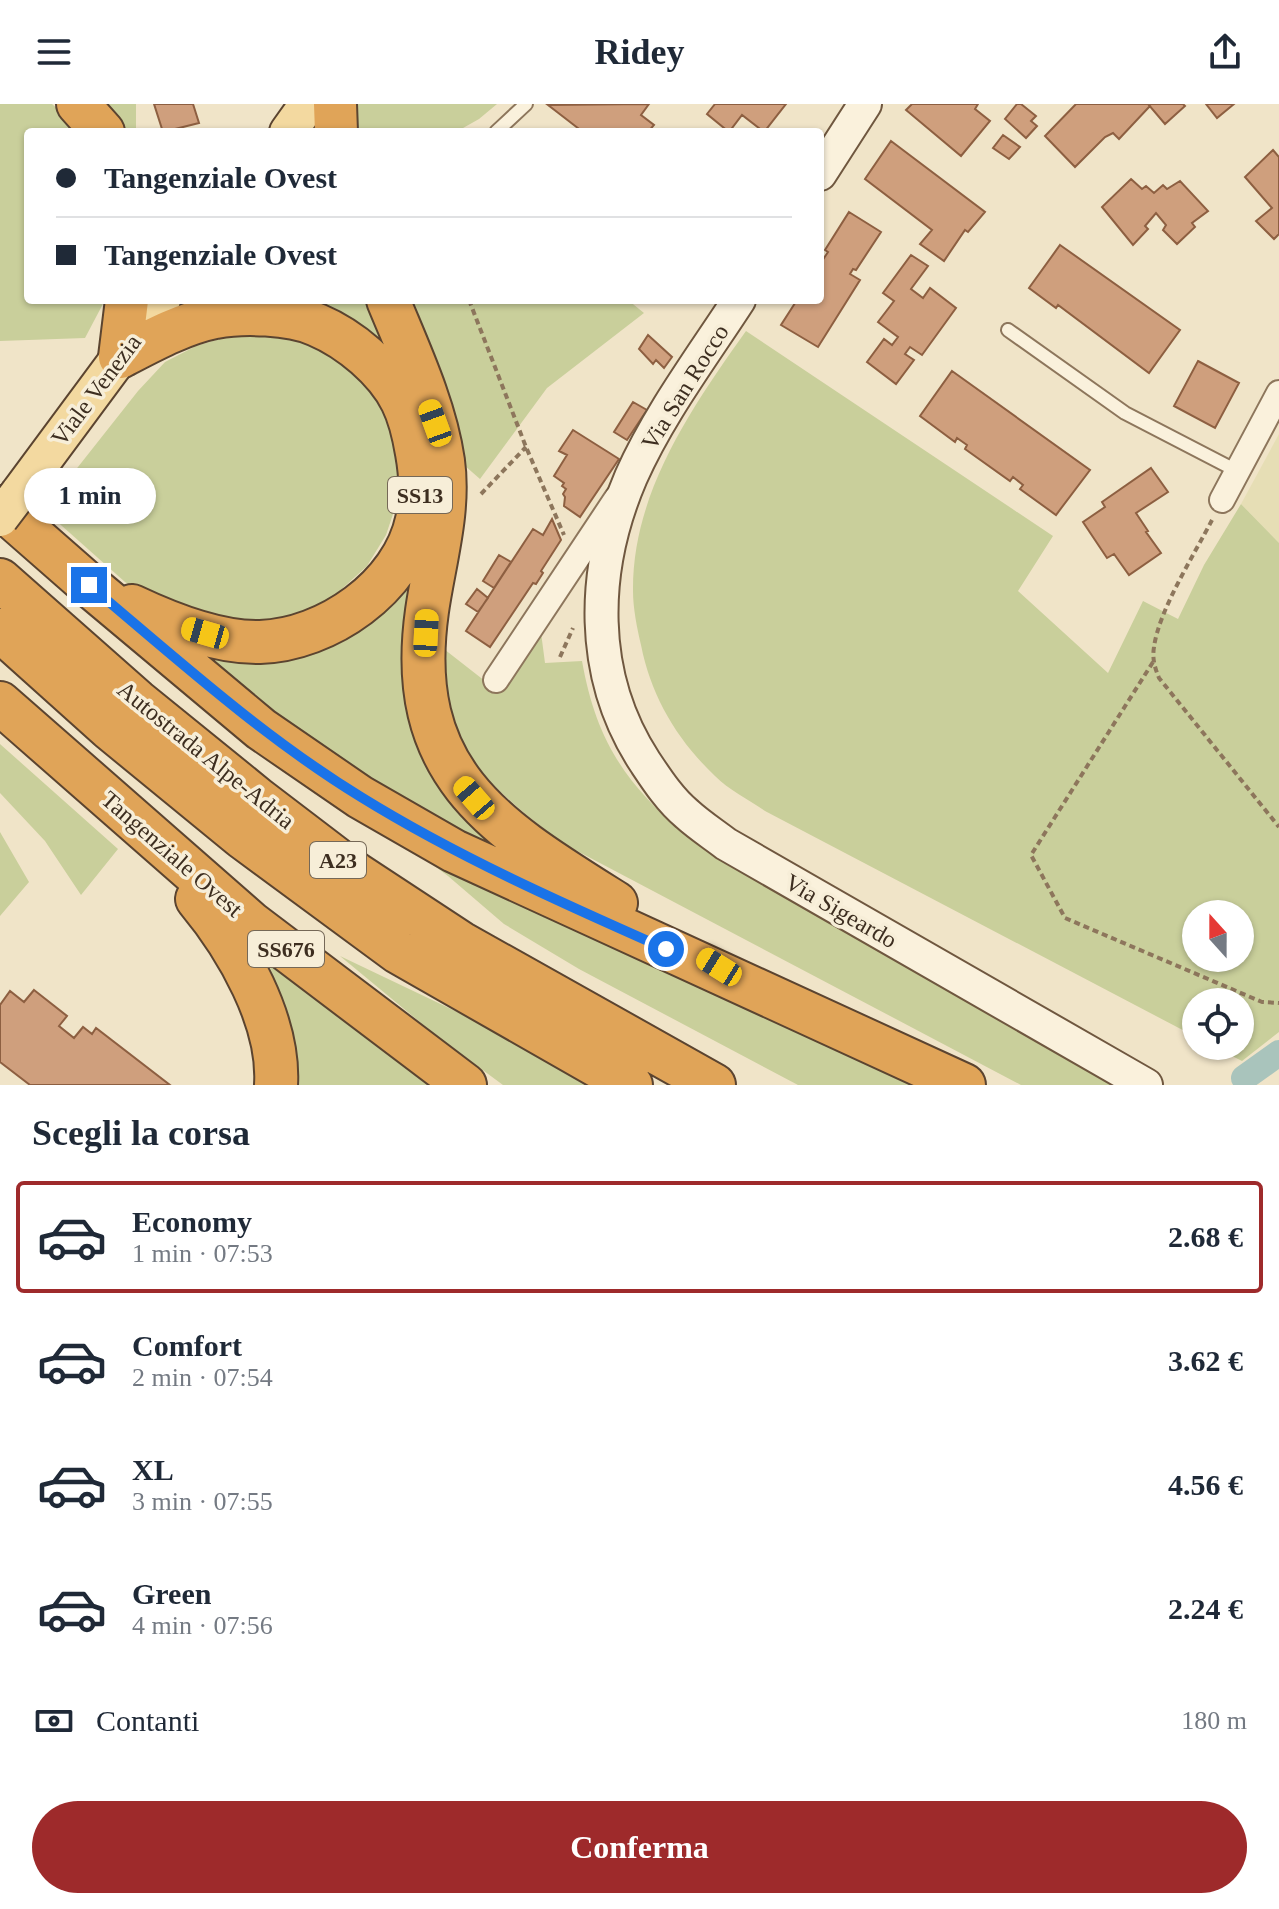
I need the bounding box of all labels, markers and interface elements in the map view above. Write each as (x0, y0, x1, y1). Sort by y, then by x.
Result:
icon: menu (32, 30, 76, 74)
icon: share (1203, 30, 1247, 74)
text: Ridey (595, 32, 685, 72)
text: Tangenziale Ovest (104, 161, 337, 194)
text: Tangenziale Ovest (104, 238, 337, 271)
street label: Via San Rocco (636, 320, 734, 454)
street label: Viale Venezia (46, 329, 146, 451)
car (416, 396, 454, 450)
callout: 1 min (23, 469, 155, 525)
road number: SS13 (388, 477, 452, 513)
text: 1 min (59, 481, 121, 510)
route end (71, 567, 107, 603)
car (413, 608, 439, 658)
car (179, 615, 231, 651)
street label: Autostrada Alpe-Adria (113, 676, 300, 834)
car (449, 772, 499, 824)
street label: Tangenziale Ovest (96, 786, 248, 922)
road number: A23 (310, 842, 366, 878)
street label: Via Sigeardo (781, 869, 901, 953)
north arrow (1182, 900, 1254, 972)
map controls (1182, 900, 1254, 1060)
road number: SS676 (248, 931, 324, 967)
route start (648, 931, 684, 967)
car (692, 944, 746, 990)
button: locate (1182, 988, 1254, 1060)
text: Scegli la corsa (32, 1113, 250, 1153)
icon: car (36, 1201, 108, 1273)
text: Economy (132, 1205, 252, 1238)
text: 2.68 € (1168, 1220, 1243, 1253)
text: 1 min · 07:53 (132, 1239, 273, 1268)
icon: car (36, 1325, 108, 1397)
text: Comfort (132, 1329, 242, 1362)
text: 3.62 € (1168, 1344, 1243, 1377)
text: 2 min · 07:54 (132, 1363, 273, 1392)
icon: car (36, 1449, 108, 1521)
text: XL (132, 1453, 174, 1486)
text: 4.56 € (1168, 1468, 1243, 1501)
text: 3 min · 07:55 (132, 1487, 273, 1516)
icon: car (36, 1573, 108, 1645)
text: Green (132, 1577, 211, 1610)
text: 2.24 € (1168, 1592, 1243, 1625)
text: 4 min · 07:56 (132, 1611, 273, 1640)
icon: cash (32, 1699, 76, 1743)
text: Contanti (96, 1704, 199, 1737)
text: 180 m (1181, 1706, 1247, 1735)
button: Conferma (32, 1801, 1247, 1893)

